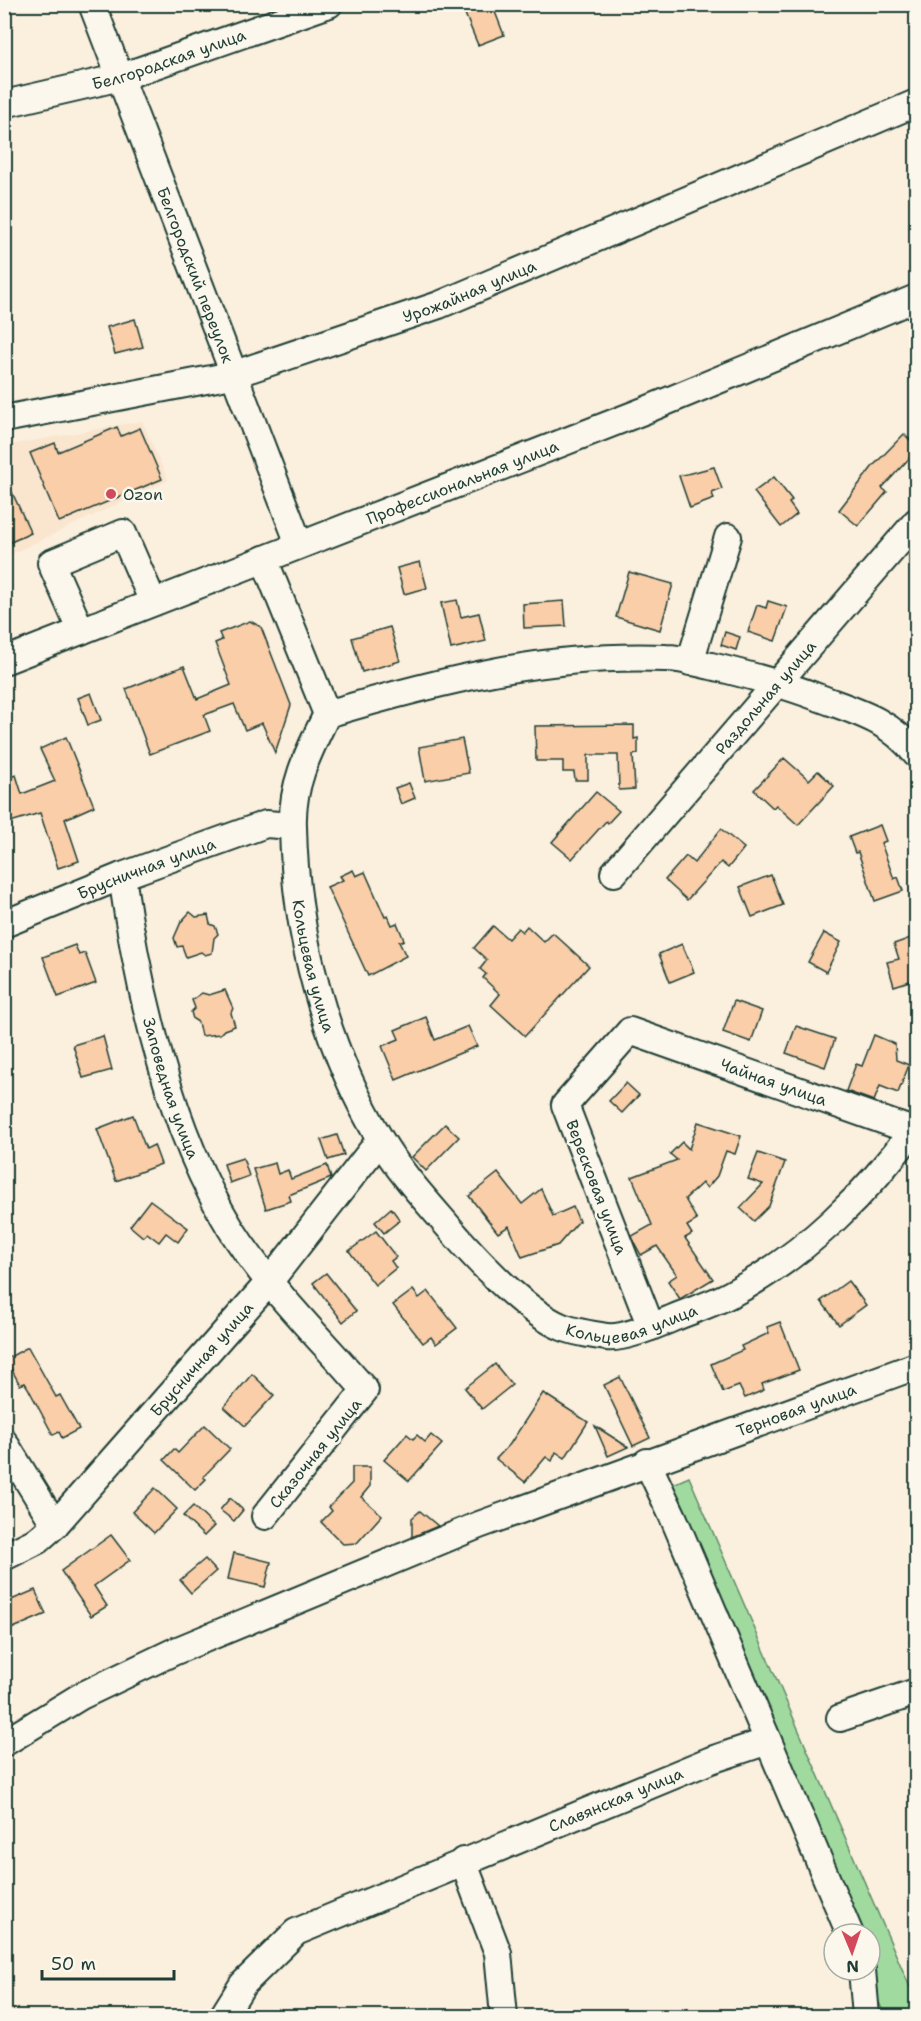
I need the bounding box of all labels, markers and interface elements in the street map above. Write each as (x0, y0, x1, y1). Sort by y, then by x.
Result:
street label: Белгородская улица (90, 24, 249, 94)
street label: Белгородский переулок (152, 184, 239, 366)
street label: Урожайная улица (400, 255, 539, 328)
street label: Профессиональная улица (363, 435, 562, 529)
place label: Ozon (123, 484, 163, 505)
marker: Ozon (104, 487, 118, 501)
street label: Раздольная улица (711, 636, 821, 759)
street label: Брусничная улица (74, 833, 219, 904)
street label: Кольцевая улица (288, 898, 340, 1035)
street label: Заповедная улица (138, 1015, 204, 1162)
street label: Чайная улица (717, 1054, 830, 1111)
street label: Вересковая улица (561, 1117, 632, 1258)
street label: Брусничная улица (146, 1298, 258, 1421)
street label: Кольцевая улица (563, 1300, 700, 1349)
street label: Терновая улица (734, 1379, 859, 1441)
street label: Сказочная улица (265, 1394, 366, 1513)
street label: Славянская улица (545, 1763, 686, 1837)
north arrow (822, 1922, 882, 1982)
scale bar (42, 1943, 174, 1981)
text: 50 m (51, 1952, 96, 1976)
text: N (846, 1956, 859, 1977)

